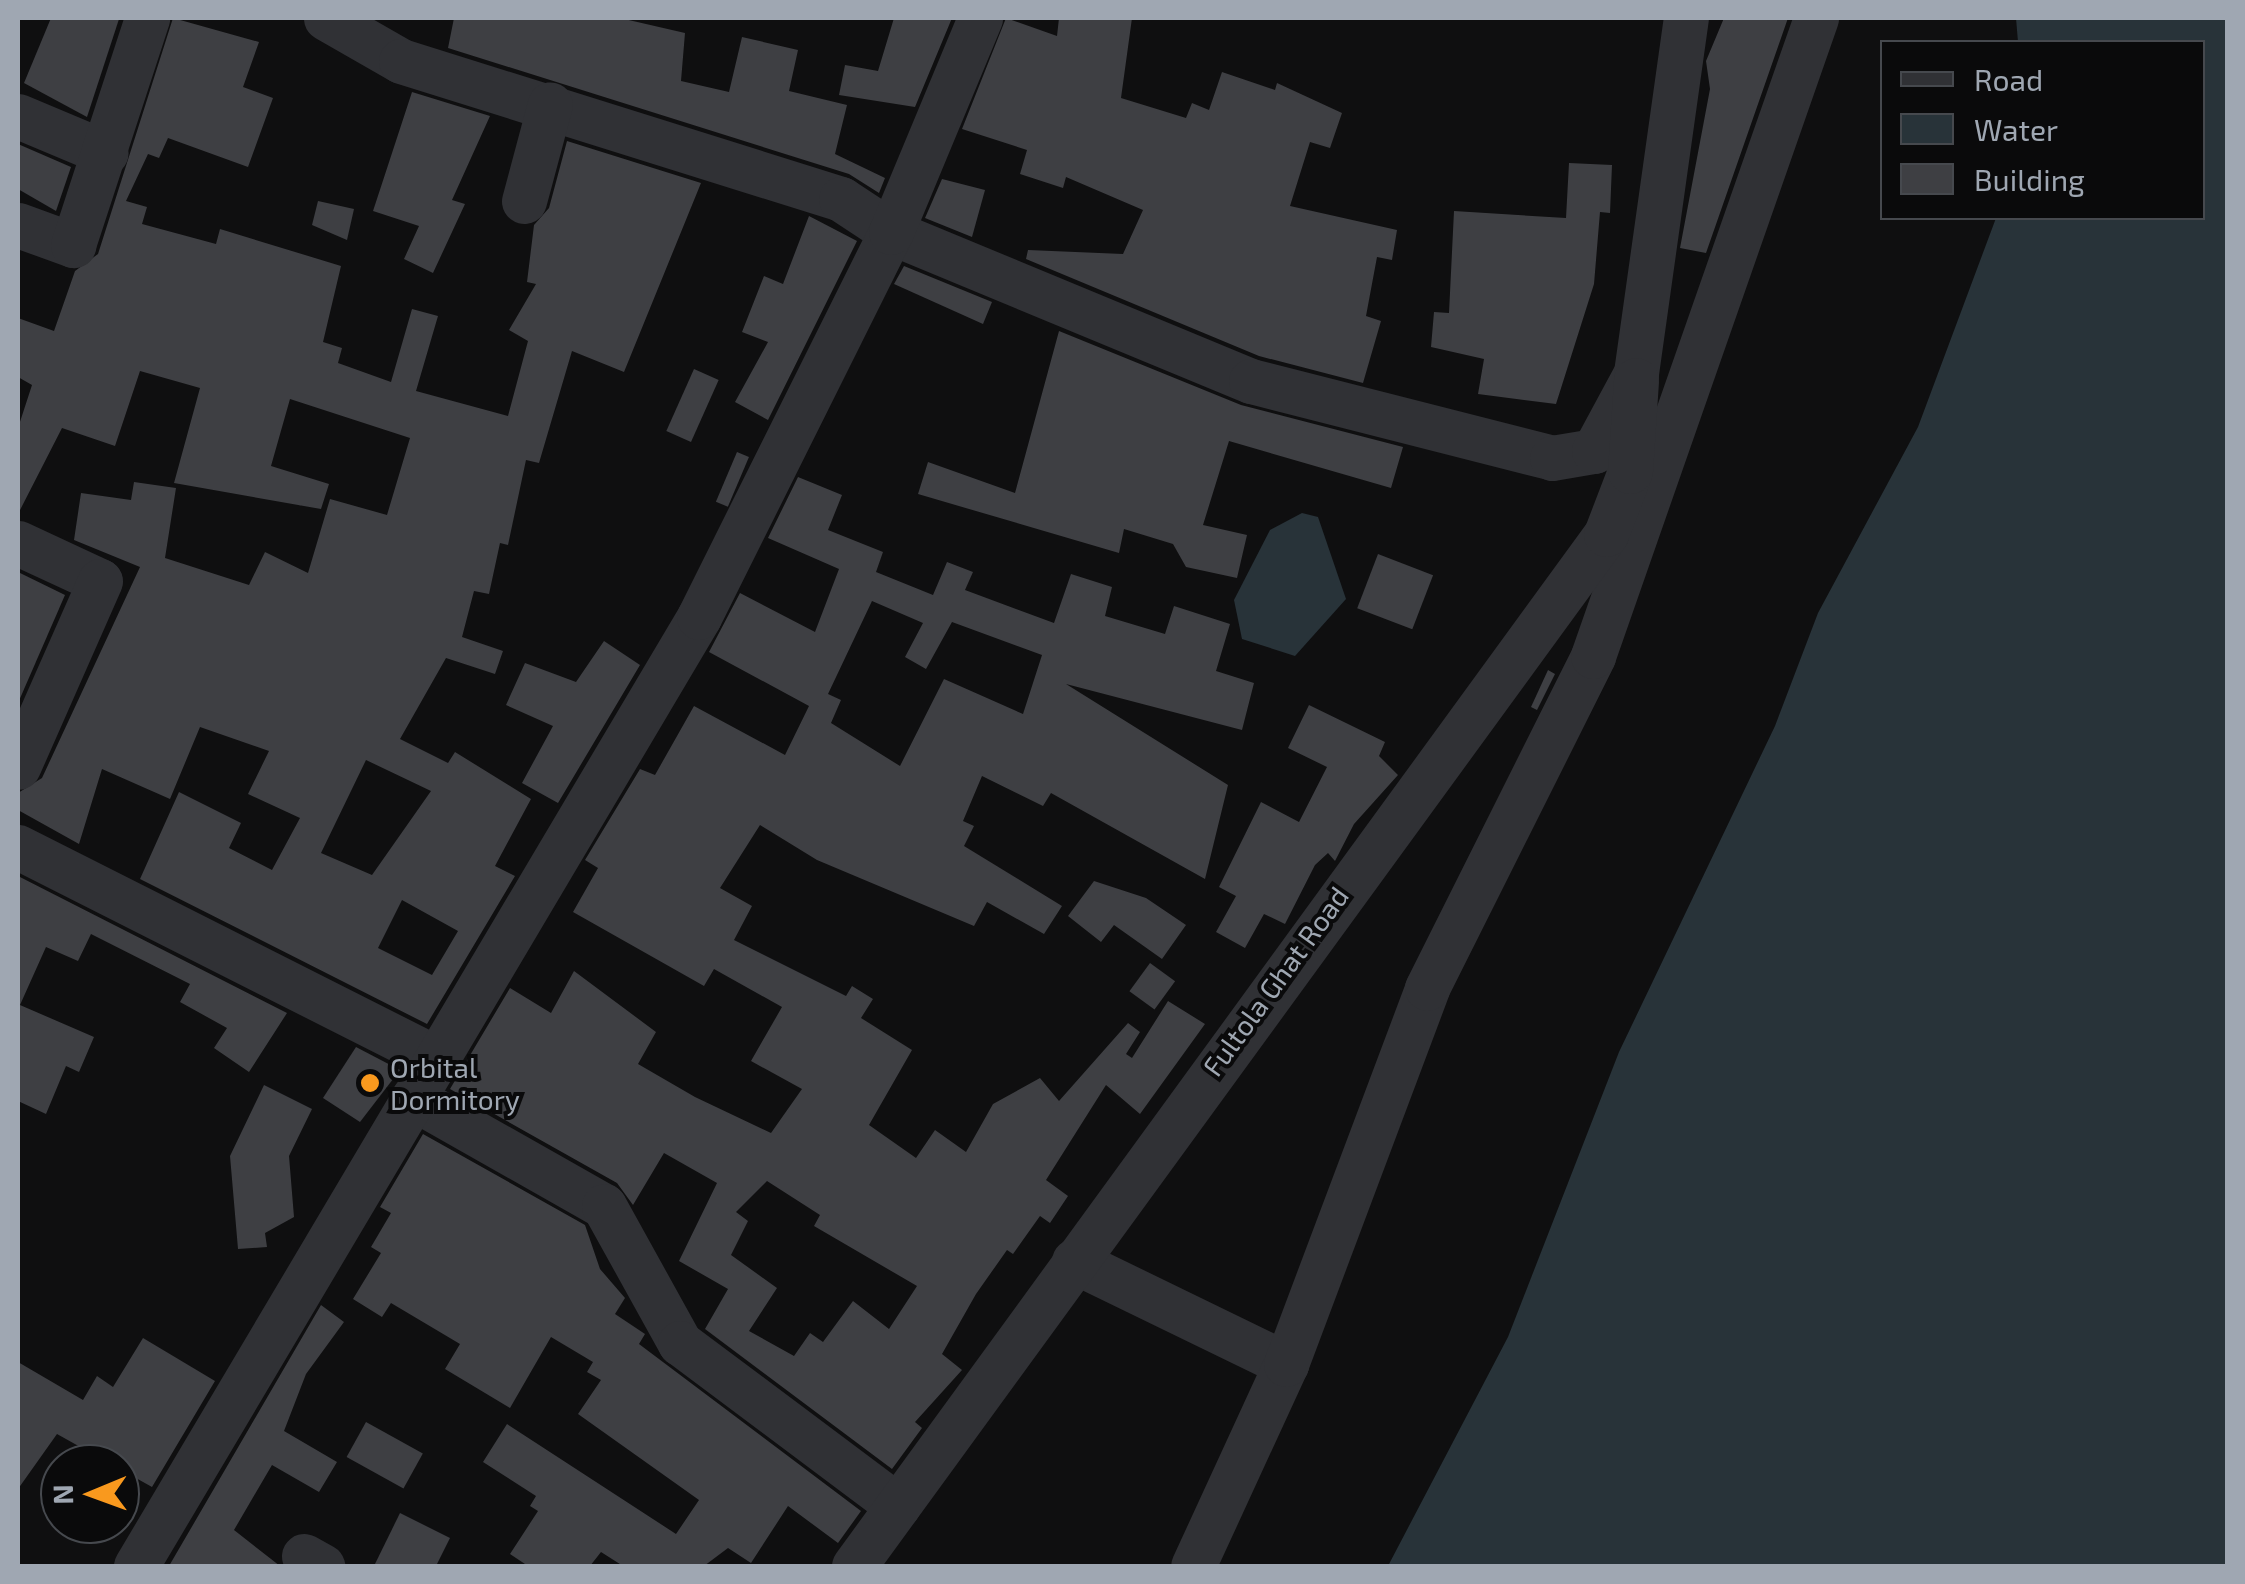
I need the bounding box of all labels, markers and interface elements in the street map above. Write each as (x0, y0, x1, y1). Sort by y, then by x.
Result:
legend (1880, 40, 2205, 220)
text: Road (1974, 61, 2043, 97)
text: Water (1974, 111, 2058, 147)
text: Building (1974, 161, 2085, 197)
street label: Fultola Ghat Road (1195, 880, 1355, 1082)
place label: Orbital Dormitory (390, 1050, 520, 1116)
marker: Orbital Dormitory (359, 1072, 381, 1094)
north arrow (40, 1444, 140, 1544)
text: N (45, 1484, 79, 1505)

